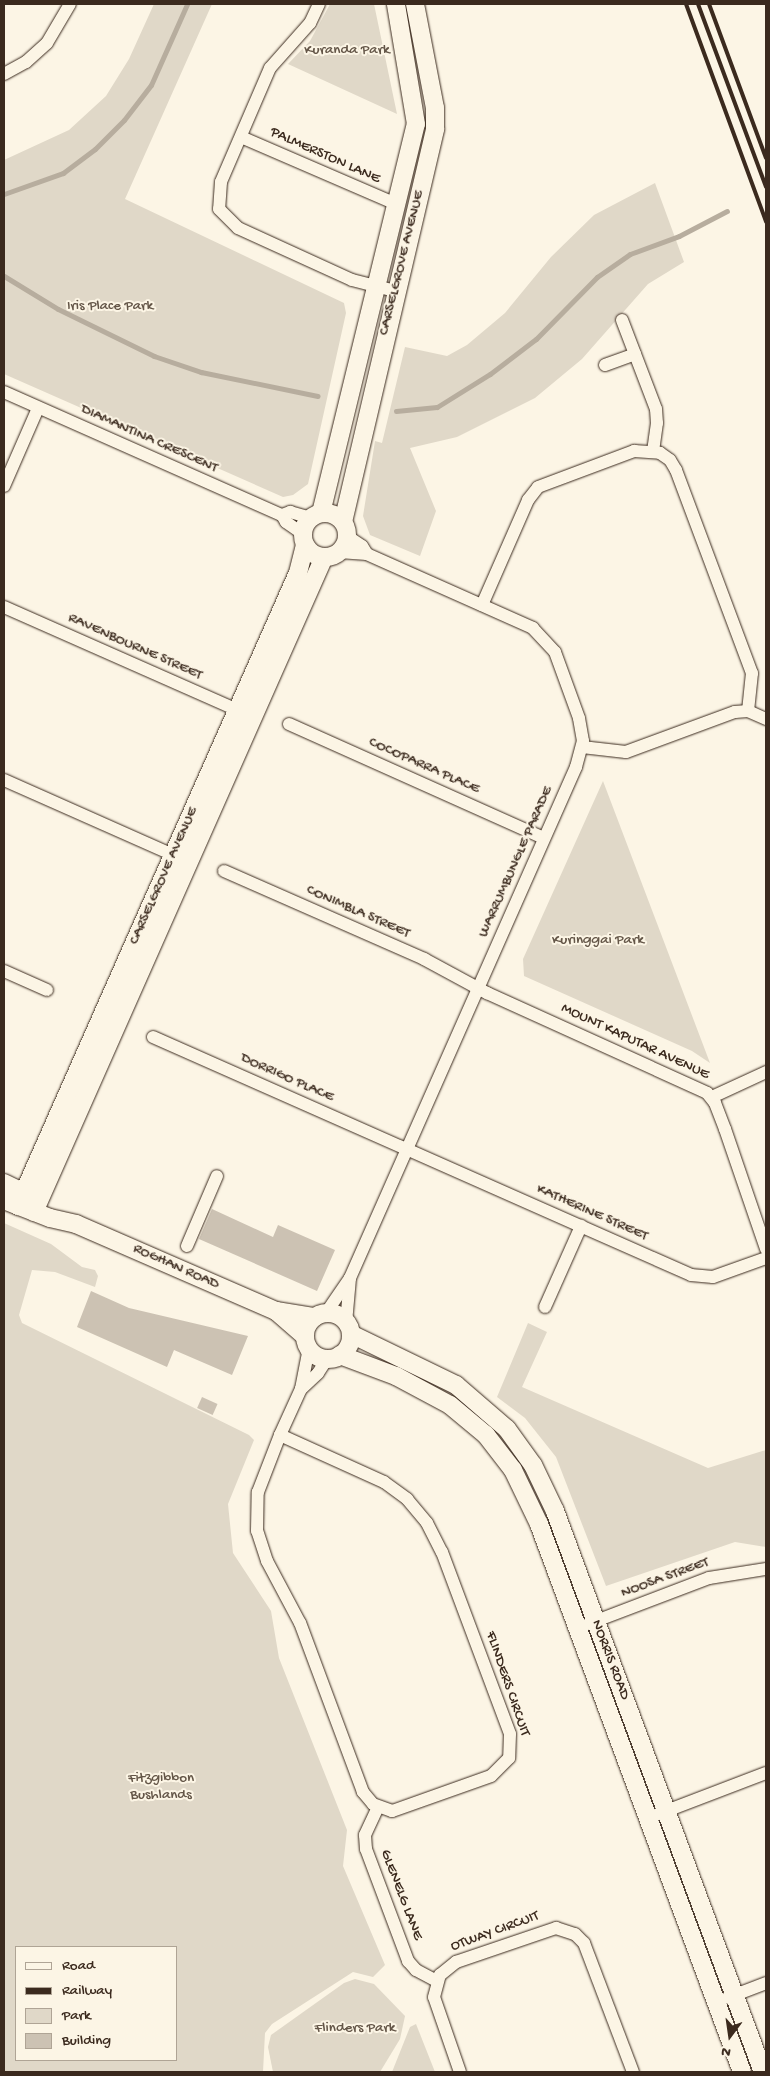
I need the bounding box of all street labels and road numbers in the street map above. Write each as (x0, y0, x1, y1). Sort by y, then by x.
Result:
street label: PALMERSTON LANE (267, 124, 383, 188)
street label: CARSELGROVE AVENUE (375, 189, 429, 337)
street label: DIAMANTINA CRESCENT (78, 401, 220, 477)
street label: RAVENBOURNE STREET (65, 609, 205, 685)
street label: COCOPARRA PLACE (366, 733, 482, 799)
street label: WARRUMBUNGLE PARADE (475, 784, 557, 940)
street label: CARSELGROVE AVENUE (126, 804, 202, 948)
street label: CONIMBLA STREET (303, 881, 413, 943)
street label: MOUNT KAPUTAR AVENUE (558, 1000, 712, 1084)
street label: DORRIGO PLACE (238, 1049, 336, 1107)
street label: KATHERINE STREET (534, 1180, 650, 1246)
street label: ROGHAN ROAD (130, 1240, 222, 1294)
street label: NOOSA STREET (619, 1554, 711, 1602)
street label: NORRIS ROAD (587, 1617, 633, 1703)
street label: FLINDERS CIRCUIT (481, 1629, 533, 1739)
street label: GLENELG LANE (375, 1847, 427, 1943)
street label: OTWAY CIRCUIT (448, 1908, 542, 1956)

